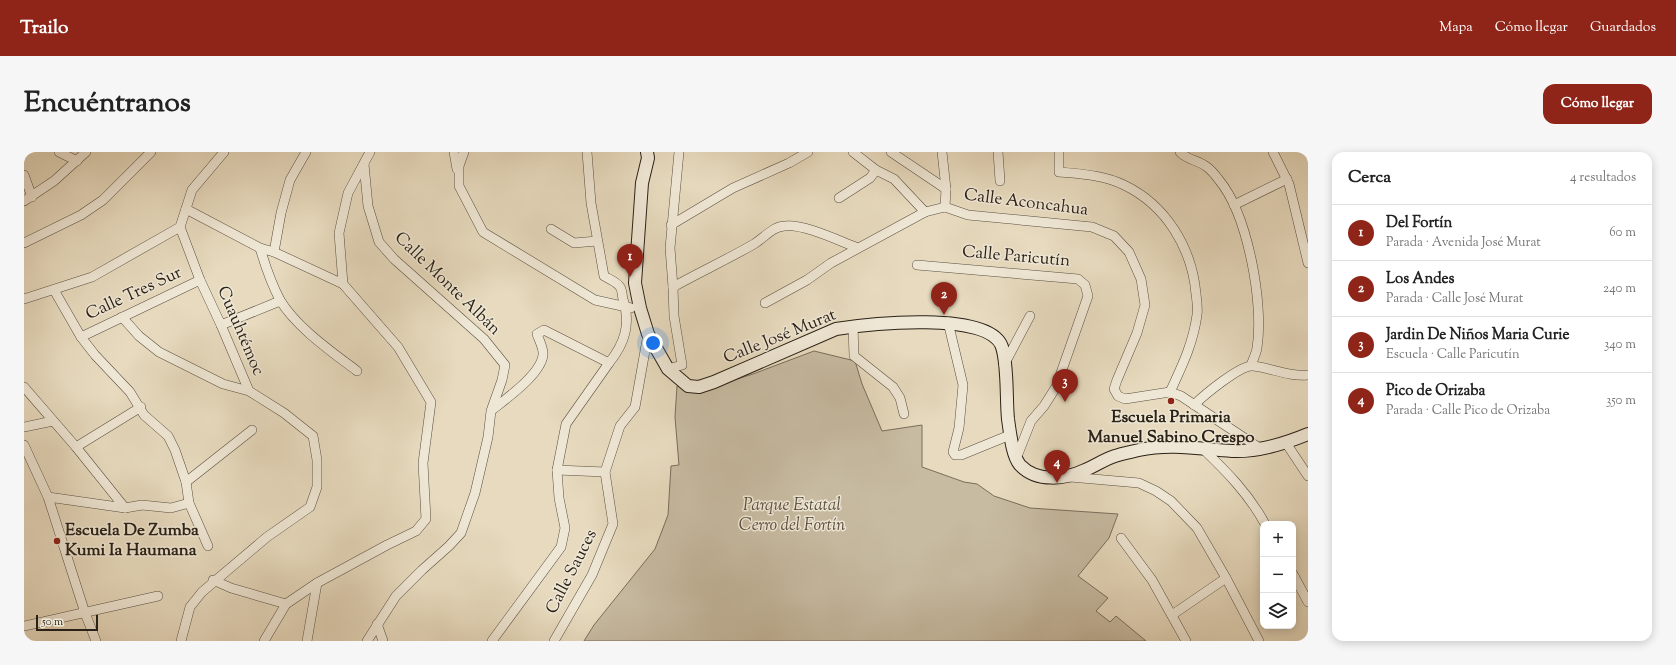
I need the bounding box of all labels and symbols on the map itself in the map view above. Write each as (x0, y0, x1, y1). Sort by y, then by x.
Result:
street label: Calle Aconcahua (963, 183, 1090, 223)
street label: Calle Monte Albán (388, 227, 506, 341)
street label: Calle Paricutín (961, 240, 1071, 274)
pin: 1 (617, 244, 643, 277)
street label: Calle Tres Sur (82, 261, 187, 327)
pin: 2 (931, 282, 957, 315)
street label: Cuauhtémoc (210, 283, 270, 380)
street label: Calle José Murat (720, 303, 840, 371)
your location (643, 333, 663, 353)
pin: 3 (1052, 369, 1078, 402)
marker: Escuela Primaria Manuel Sabino Crespo (1166, 396, 1176, 406)
place label: Escuela Primaria Manuel Sabino Crespo (1087, 406, 1255, 450)
pin: 4 (1044, 450, 1070, 483)
park label: Parque Estatal Cerro del Fortín (739, 494, 845, 538)
place label: Escuela De Zumba Kumi Ia Haumana (65, 519, 199, 563)
street label: Calle Sauces (540, 525, 604, 618)
marker: Escuela De Zumba Kumi Ia Haumana (52, 536, 62, 546)
scale bar (36, 613, 98, 632)

